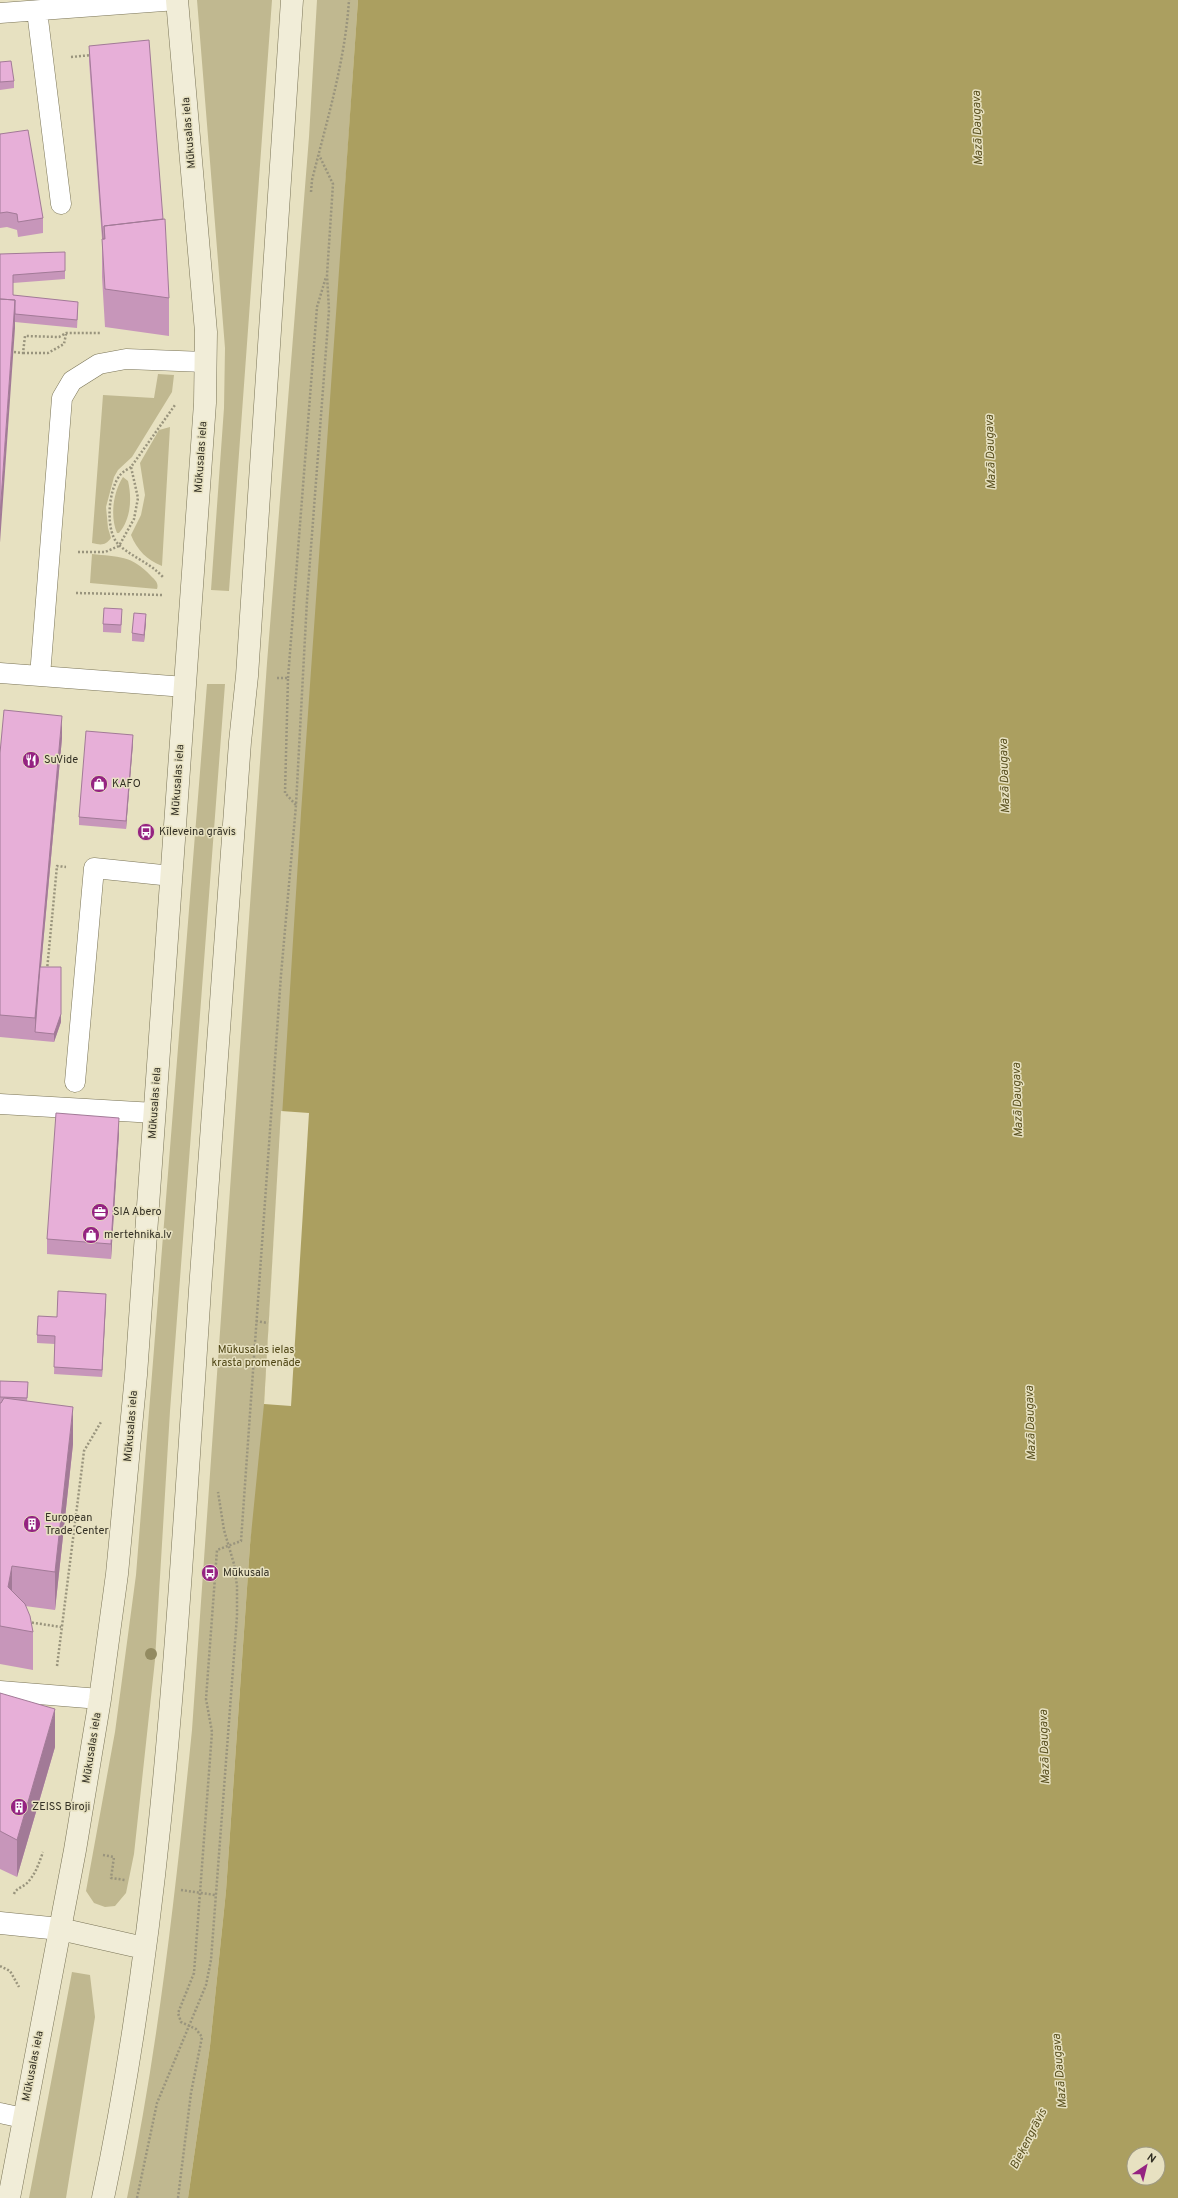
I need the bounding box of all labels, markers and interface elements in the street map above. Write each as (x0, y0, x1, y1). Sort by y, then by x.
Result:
water label: Mazā Daugava (969, 90, 987, 166)
street label: Mūkusalas iela (179, 97, 199, 169)
water label: Mazā Daugava (982, 414, 1000, 490)
street label: Mūkusalas iela (192, 421, 210, 493)
water label: Mazā Daugava (996, 738, 1014, 814)
street label: Mūkusalas iela (169, 744, 187, 816)
restaurant icon: SuVide (21, 750, 41, 770)
place label: SuVide (44, 753, 78, 767)
shop icon: KAFO (89, 774, 109, 794)
place label: KAFO (112, 777, 141, 791)
bus stop icon: Kīleveina grāvis (136, 822, 156, 842)
place label: Kīleveina grāvis (159, 825, 236, 839)
water label: Mazā Daugava (1009, 1062, 1027, 1138)
street label: Mūkusalas iela (146, 1067, 164, 1139)
office icon: SIA Abero (90, 1202, 110, 1222)
place label: SIA Abero (113, 1205, 162, 1219)
shop icon: mertehnika.lv (81, 1225, 101, 1245)
place label: mertehnika.lv (104, 1228, 172, 1242)
park label: Mūkusalas ielas krasta promenāde (211, 1343, 301, 1370)
water label: Mazā Daugava (1022, 1385, 1040, 1461)
street label: Mūkusalas iela (121, 1390, 141, 1462)
place label: European Trade Center (45, 1511, 109, 1538)
building icon: European Trade Center (22, 1514, 42, 1534)
bus stop icon: Mūkusala (200, 1563, 220, 1583)
place label: Mūkusala (223, 1566, 270, 1580)
water label: Mazā Daugava (1036, 1709, 1054, 1785)
street label: Mūkusalas iela (79, 1711, 105, 1784)
building icon: ZEISS Biroji (9, 1797, 29, 1817)
place label: ZEISS Biroji (32, 1800, 90, 1814)
street label: Mūkusalas iela (19, 2029, 47, 2102)
water label: Mazā Daugava (1049, 2032, 1071, 2109)
water label: Bieķengrāvis (1007, 2105, 1051, 2172)
north arrow (1126, 2146, 1166, 2186)
text: N (1144, 2151, 1158, 2167)

